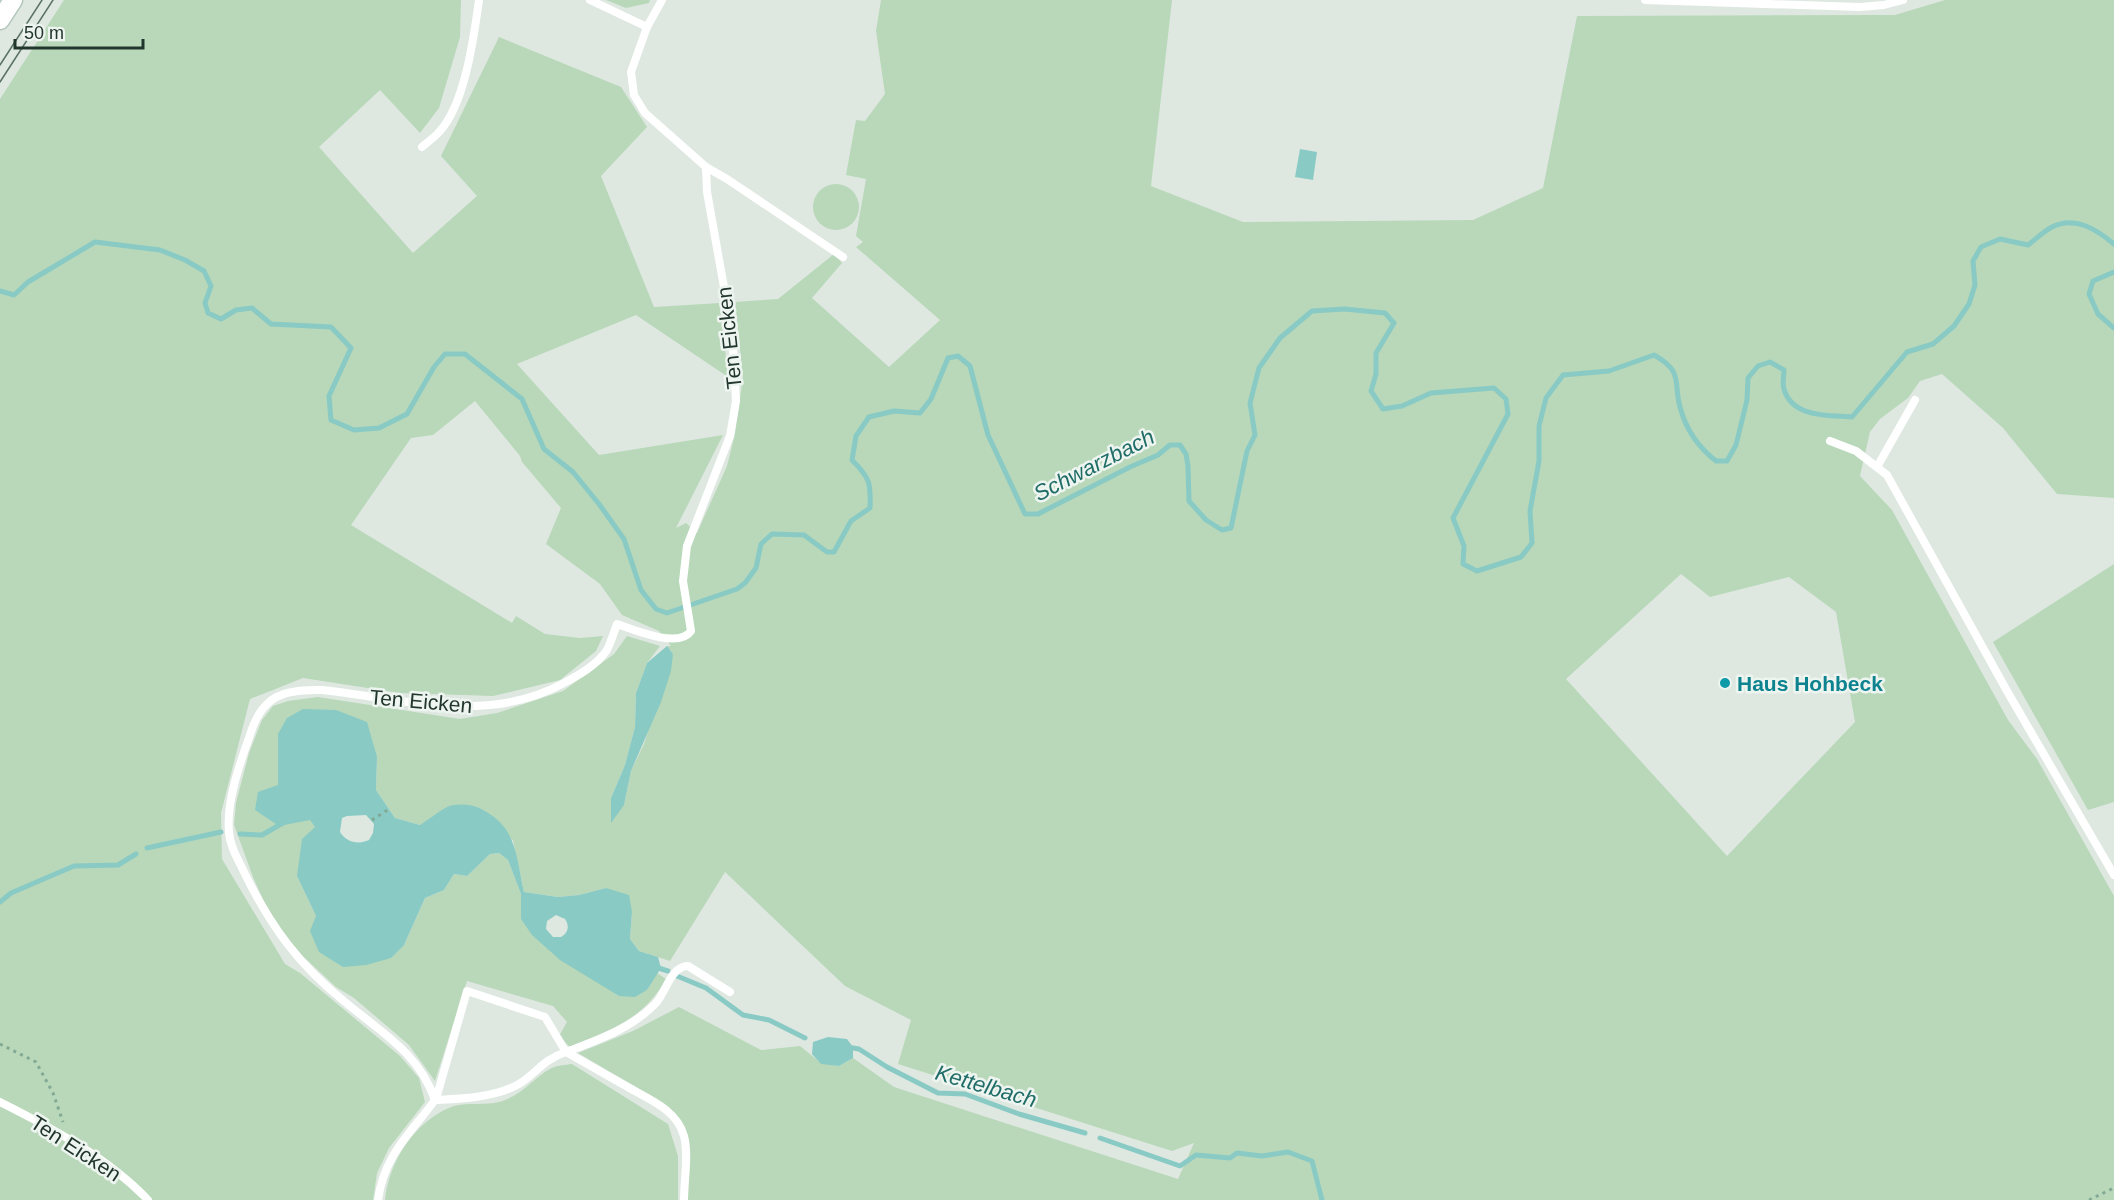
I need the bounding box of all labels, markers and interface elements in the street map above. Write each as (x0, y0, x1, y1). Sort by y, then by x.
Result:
scale bar (15, 12, 142, 50)
text: 50 m (24, 23, 64, 43)
street label: Ten Eicken (712, 286, 746, 390)
water label: Schwarzbach (1029, 424, 1159, 506)
place label: Haus Hohbeck (1737, 672, 1883, 695)
marker: Haus Hohbeck (1718, 676, 1732, 690)
street label: Ten Eicken (369, 685, 473, 717)
water label: Kettelbach (933, 1060, 1039, 1112)
street label: Ten Eicken (27, 1110, 125, 1186)

